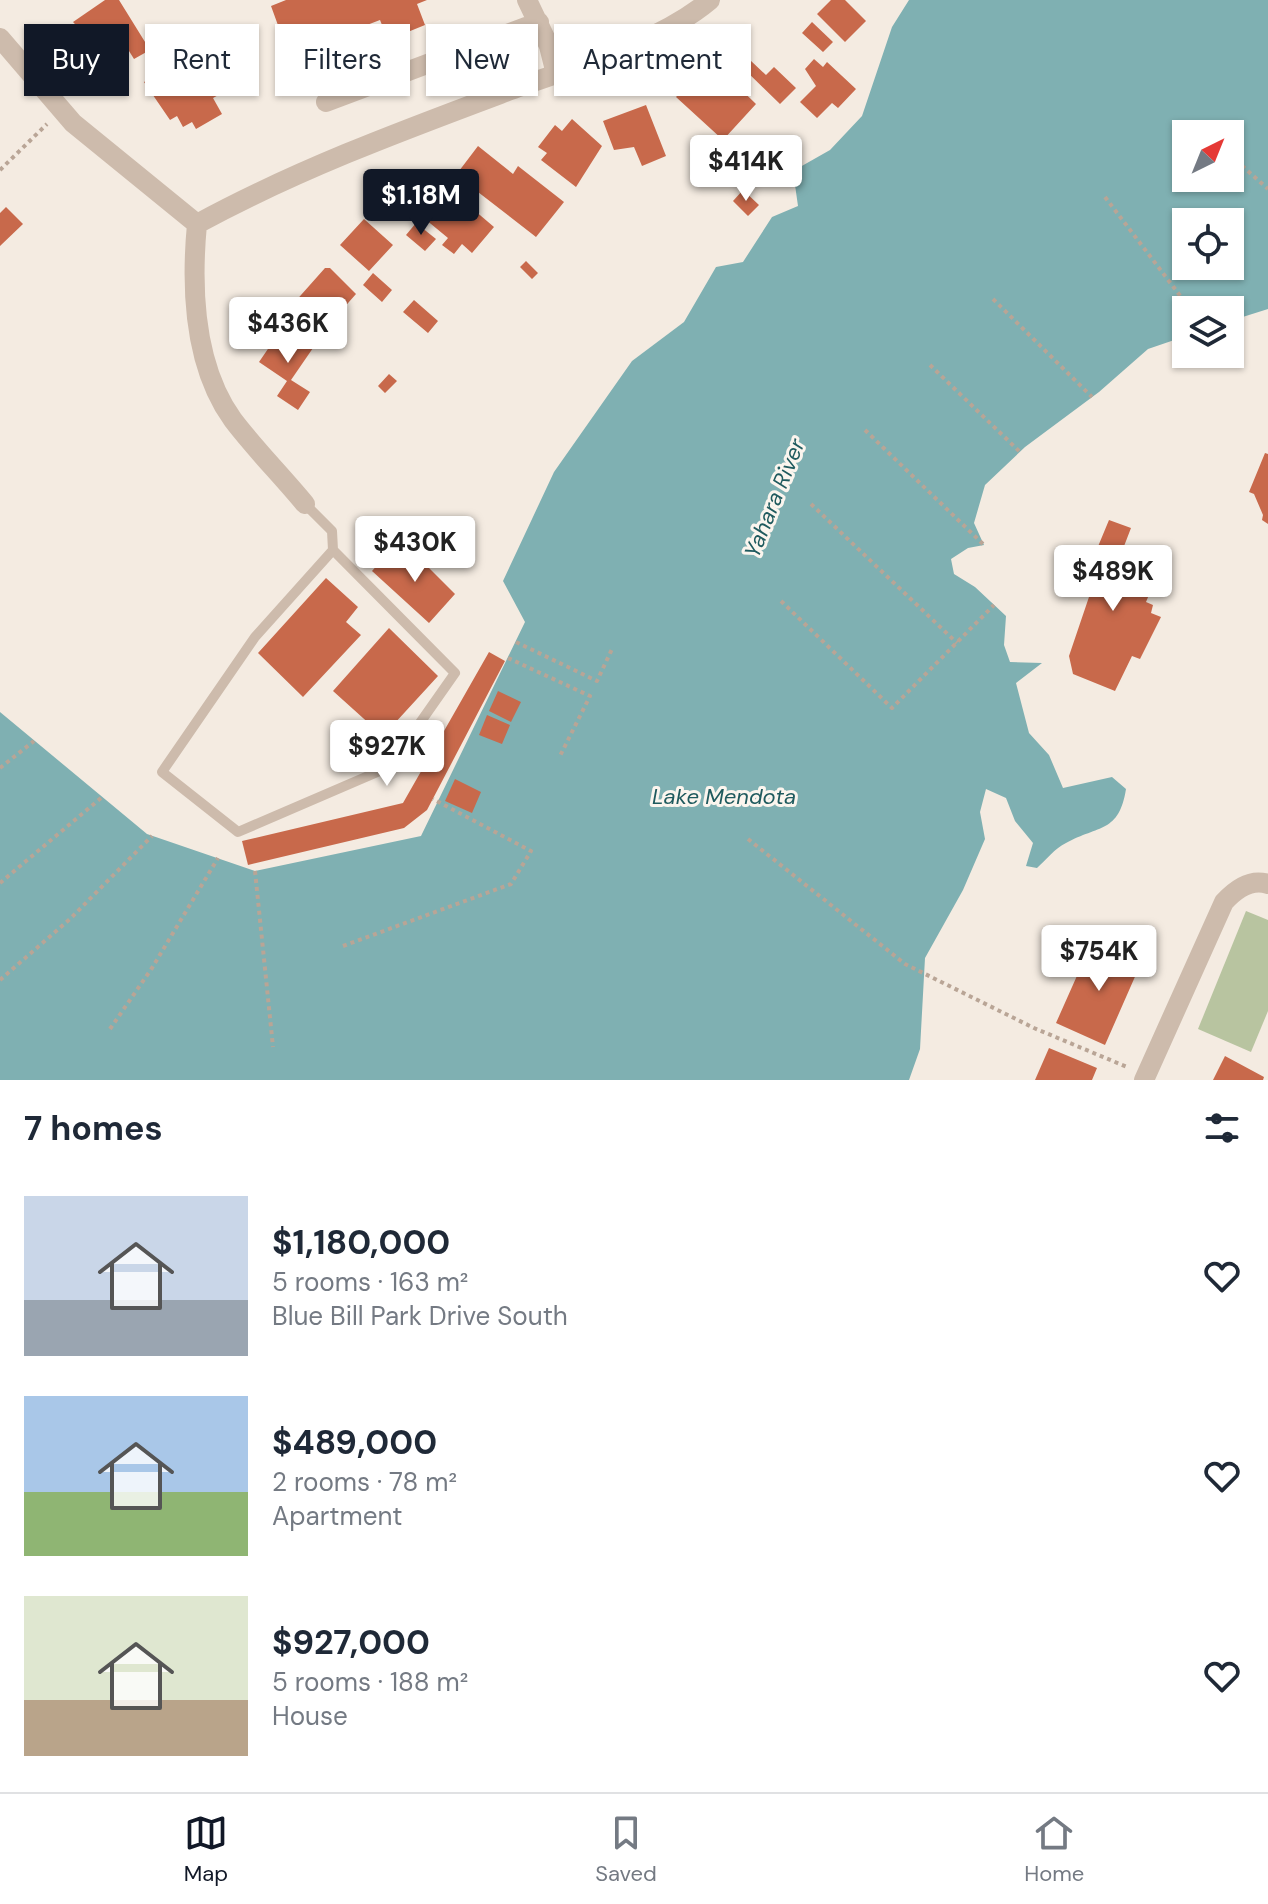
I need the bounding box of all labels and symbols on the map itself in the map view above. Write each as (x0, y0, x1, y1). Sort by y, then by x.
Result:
north arrow (1172, 120, 1244, 192)
pin: $414K (690, 135, 802, 203)
pin: $1.18M (356, 169, 486, 237)
pin: $436K (232, 297, 344, 365)
water label: Yahara River (737, 434, 812, 562)
pin: $430K (359, 516, 471, 584)
pin: $489K (1057, 545, 1169, 613)
pin: $927K (331, 720, 443, 788)
water label: Lake Mendota (652, 782, 796, 811)
pin: $754K (1043, 925, 1155, 993)

